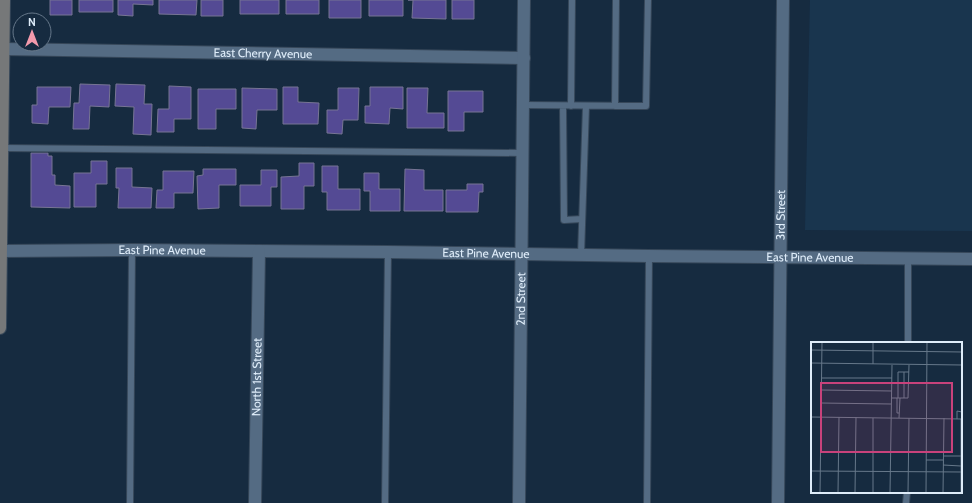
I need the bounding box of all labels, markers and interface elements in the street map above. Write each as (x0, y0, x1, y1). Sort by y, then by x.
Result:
north arrow (12, 12, 52, 52)
text: N (28, 15, 36, 29)
street label: East Cherry Avenue (214, 45, 312, 61)
street label: 3rd Street (773, 190, 788, 240)
street label: East Pine Avenue (118, 242, 206, 258)
street label: East Pine Avenue (442, 245, 530, 261)
street label: East Pine Avenue (766, 249, 854, 265)
street label: 2nd Street (513, 272, 528, 326)
street label: North 1st Street (248, 338, 265, 416)
inset map (811, 342, 962, 493)

